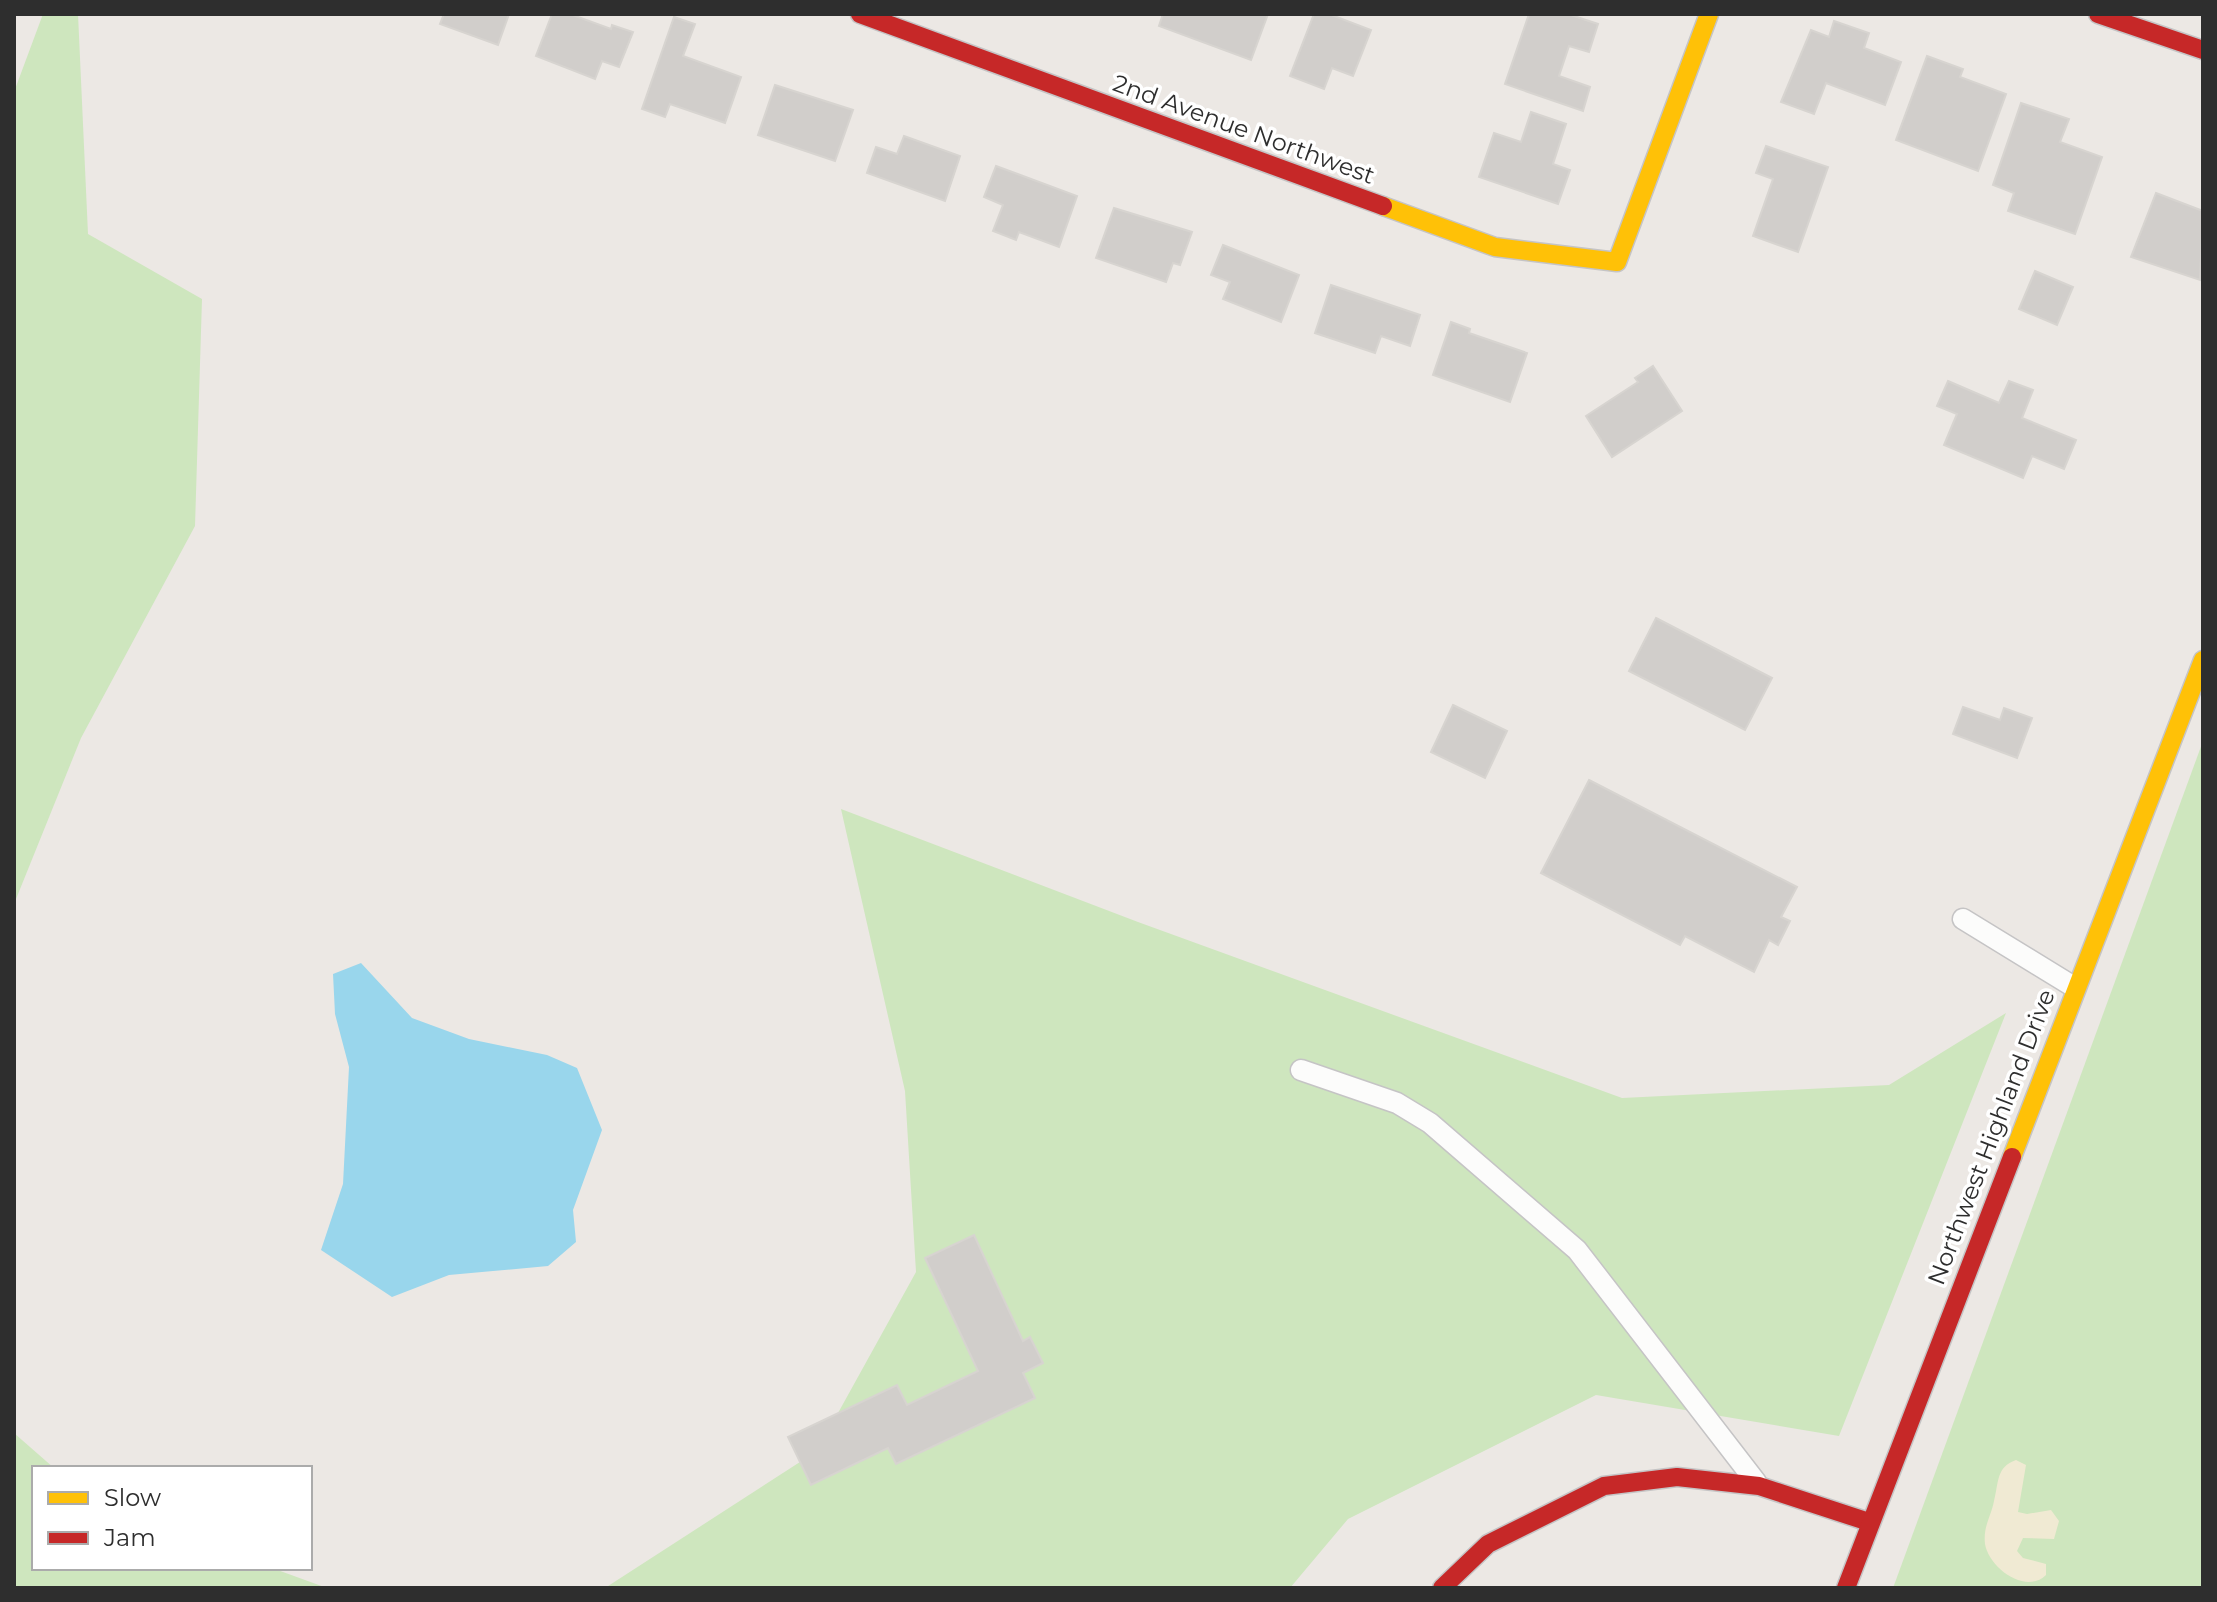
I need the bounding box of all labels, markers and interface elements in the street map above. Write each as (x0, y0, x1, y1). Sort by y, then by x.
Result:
street label: 2nd Avenue Northwest (1109, 68, 1379, 190)
street label: Northwest Highland Drive (1921, 985, 2061, 1289)
legend (32, 1466, 312, 1570)
text: Slow (104, 1483, 161, 1512)
text: Jam (103, 1523, 156, 1552)

